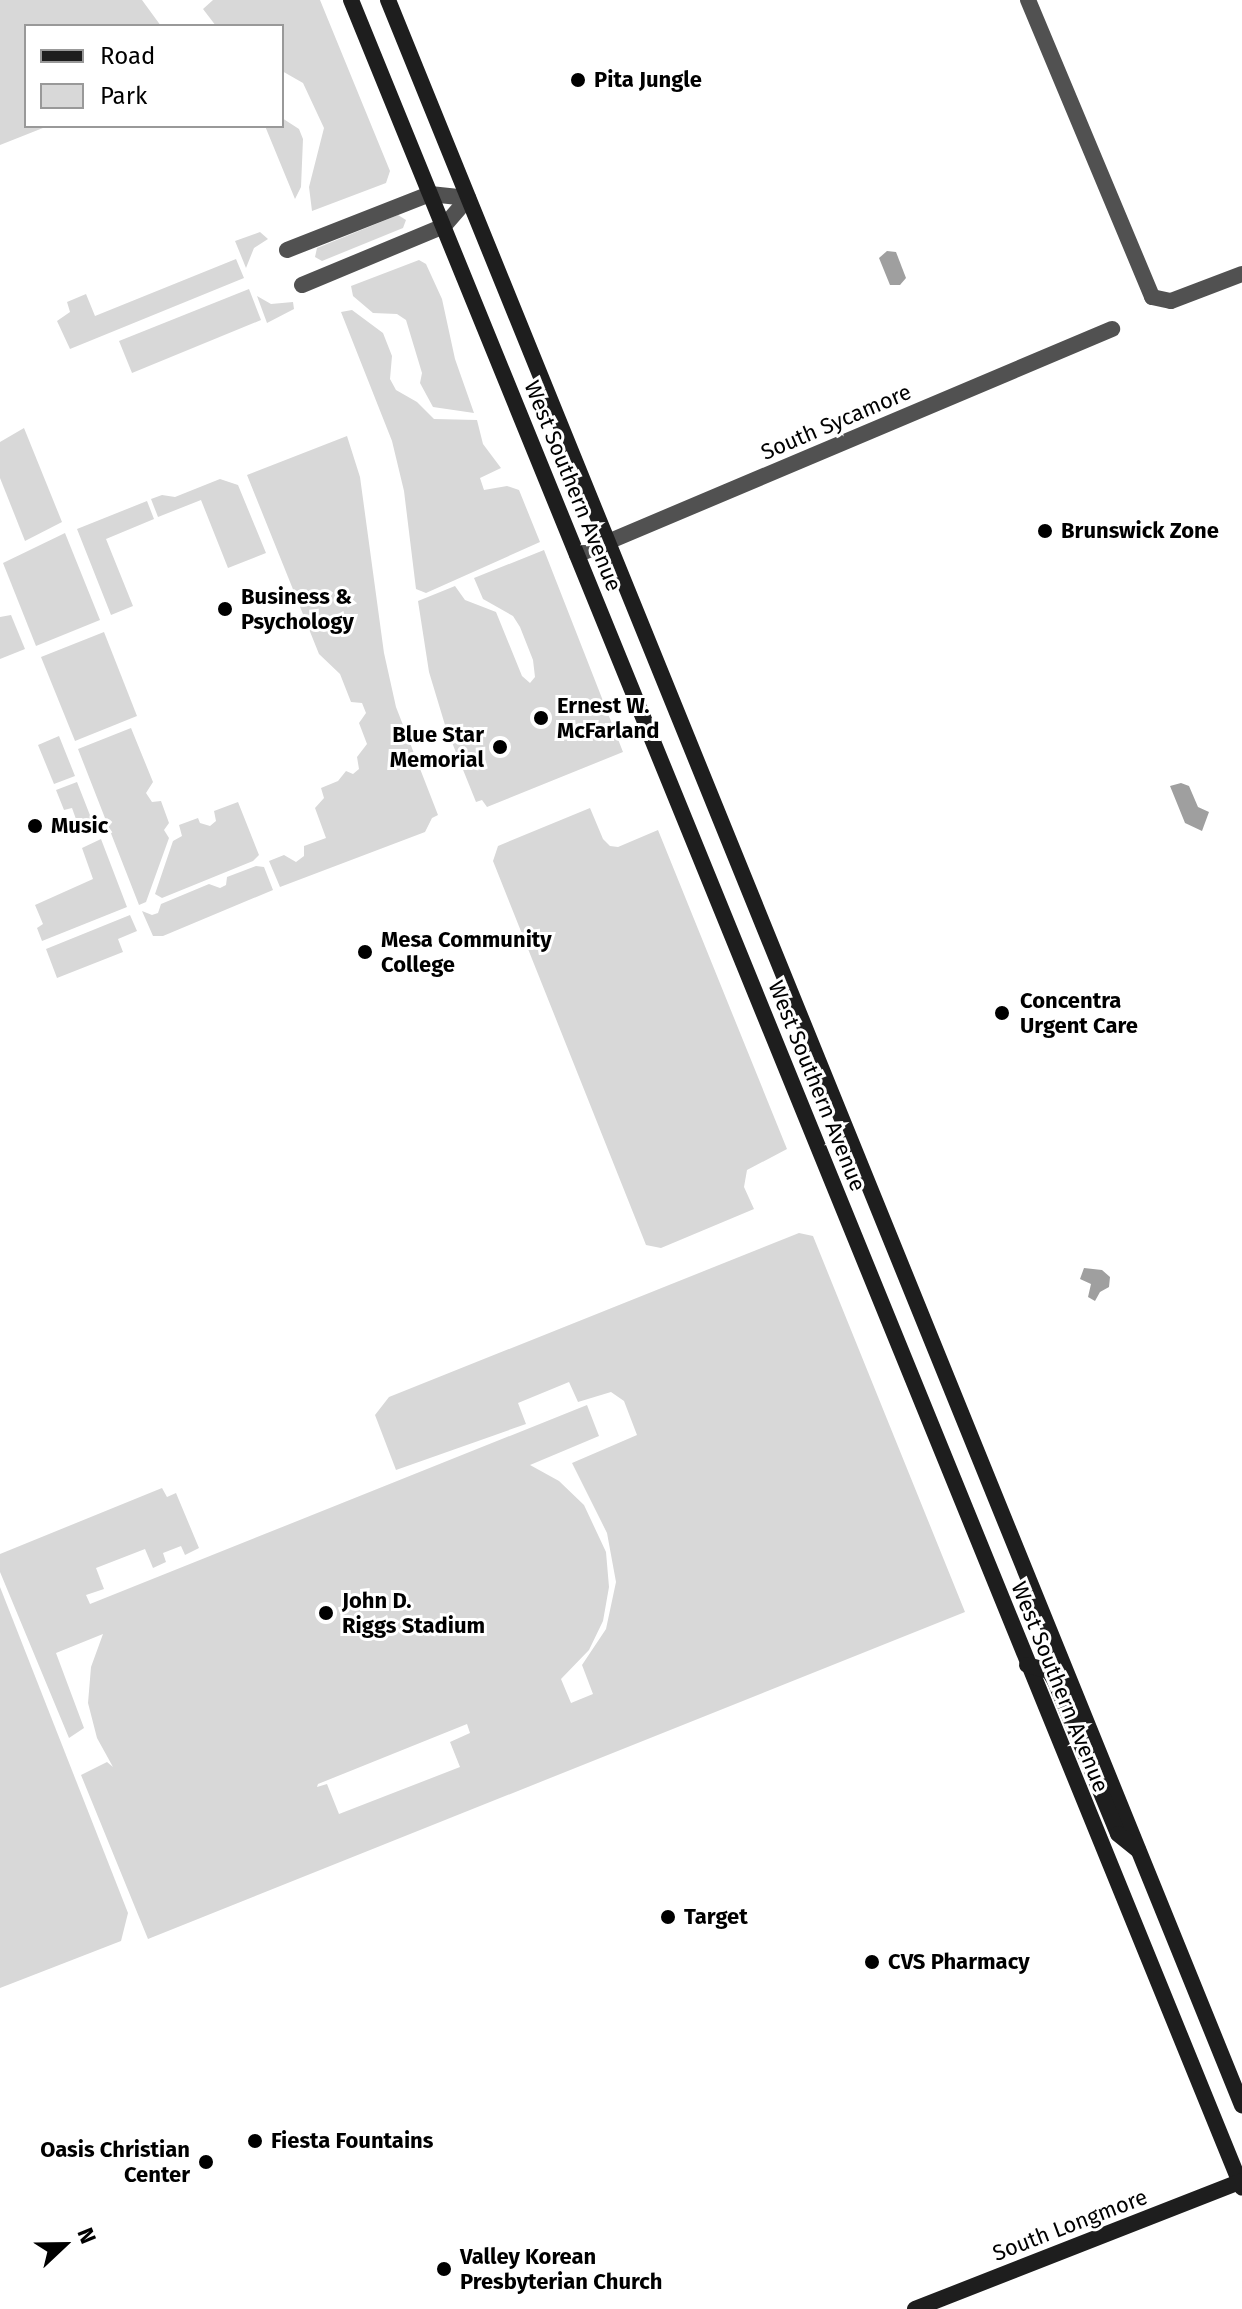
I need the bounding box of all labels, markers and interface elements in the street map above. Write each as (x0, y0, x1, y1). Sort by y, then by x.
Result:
legend (24, 24, 284, 128)
text: Road (100, 42, 155, 70)
place label: Pita Jungle (594, 67, 702, 93)
marker: Pita Jungle (569, 71, 587, 89)
text: Park (100, 82, 147, 110)
street label: West Southern Avenue (519, 377, 627, 595)
street label: South Sycamore (757, 378, 915, 466)
place label: Brunswick Zone (1061, 518, 1219, 544)
marker: Brunswick Zone (1036, 522, 1054, 540)
place label: Business & Psychology (241, 583, 354, 634)
marker: Business & Psychology (216, 600, 234, 618)
place label: Ernest W. McFarland (557, 692, 659, 744)
marker: Ernest W. McFarland (532, 709, 550, 727)
place label: Blue Star Memorial (390, 721, 484, 772)
marker: Blue Star Memorial (491, 738, 509, 756)
place label: Music (51, 813, 108, 839)
marker: Music (26, 817, 44, 835)
place label: Mesa Community College (381, 926, 552, 978)
marker: Mesa Community College (356, 943, 374, 961)
street label: West Southern Avenue (763, 977, 871, 1195)
place label: Concentra Urgent Care (1020, 987, 1138, 1038)
marker: Concentra Urgent Care (991, 1002, 1013, 1024)
street label: West Southern Avenue (1006, 1578, 1114, 1796)
place label: John D. Riggs Stadium (342, 1587, 485, 1638)
marker: John D. Riggs Stadium (317, 1604, 335, 1622)
place label: Target (684, 1904, 748, 1930)
marker: Target (659, 1908, 677, 1926)
place label: CVS Pharmacy (888, 1949, 1030, 1975)
marker: CVS Pharmacy (863, 1953, 881, 1971)
place label: Fiesta Fountains (271, 2128, 433, 2154)
marker: Fiesta Fountains (246, 2132, 264, 2150)
place label: Oasis Christian Center (40, 2136, 190, 2188)
marker: Oasis Christian Center (197, 2153, 215, 2171)
street label: South Longmore (989, 2183, 1151, 2267)
north arrow (24, 2205, 104, 2285)
text: N (71, 2224, 102, 2248)
place label: Valley Korean Presbyterian Church (460, 2243, 662, 2294)
marker: Valley Korean Presbyterian Church (435, 2260, 453, 2278)

